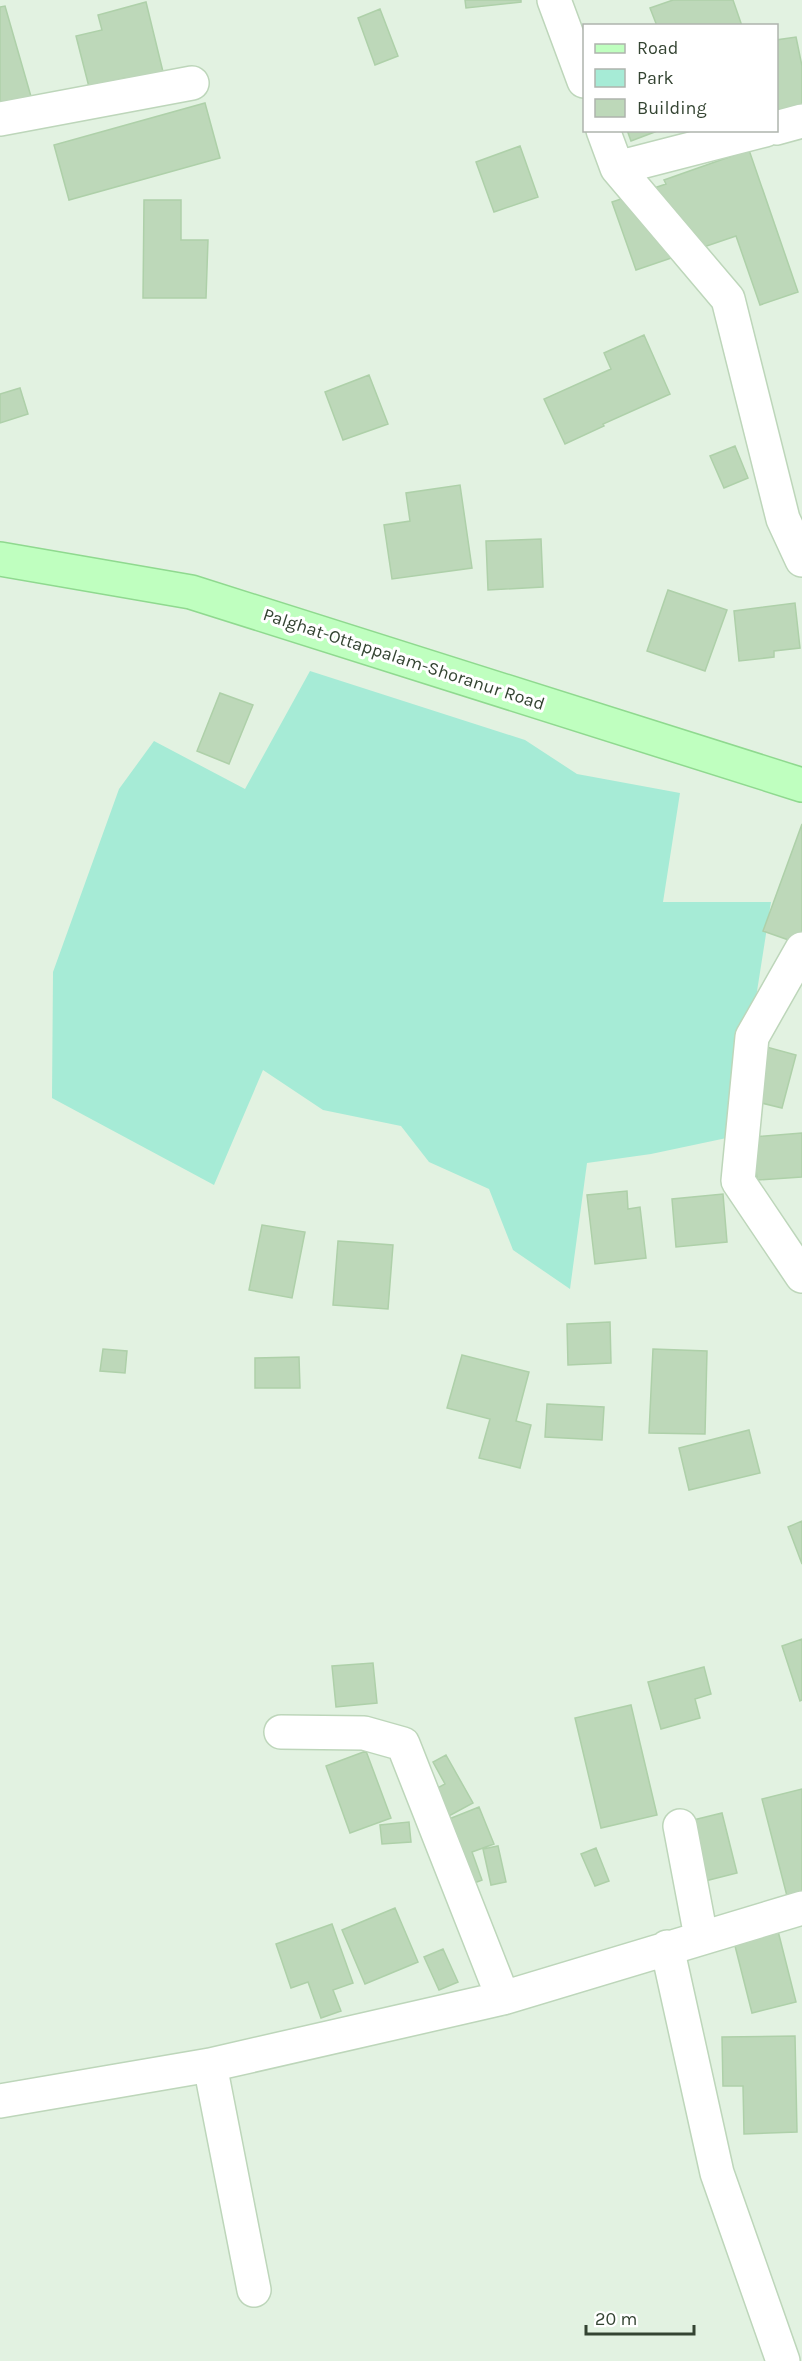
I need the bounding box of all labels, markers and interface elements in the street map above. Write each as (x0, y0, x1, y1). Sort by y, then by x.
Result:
legend (583, 24, 778, 132)
text: Road (637, 37, 678, 59)
text: Park (637, 67, 674, 89)
text: Building (637, 97, 707, 119)
street label: Palghat-Ottappalam-Shoranur Road (260, 603, 548, 715)
scale bar (586, 2298, 694, 2336)
text: 20 m (595, 2308, 637, 2330)

